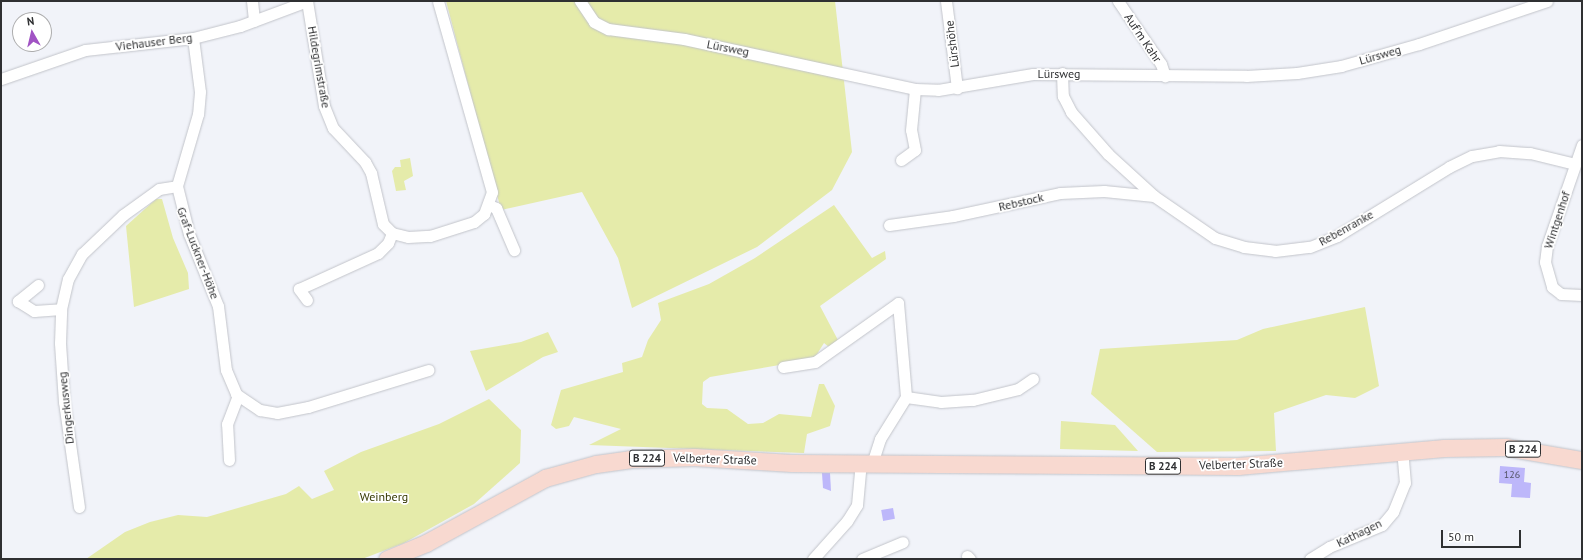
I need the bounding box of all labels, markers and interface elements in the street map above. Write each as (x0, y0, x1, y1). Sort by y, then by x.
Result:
street label: Auf'm Kahr (1121, 11, 1165, 65)
north arrow (12, 12, 52, 52)
text: N (26, 14, 35, 29)
street label: Lürshöhe (942, 20, 962, 68)
street label: Hildegrimstraße (305, 25, 333, 109)
street label: Viehauser Berg (115, 30, 193, 54)
street label: Lürsweg (706, 37, 750, 59)
street label: Lürsweg (1357, 42, 1403, 68)
street label: Lürsweg (1038, 67, 1080, 81)
street label: Rebstock (997, 190, 1045, 214)
street label: Wintgenhof (1541, 190, 1573, 250)
street label: Graf-Luckner-Höhe (174, 205, 222, 301)
street label: Rebenranke (1316, 207, 1376, 249)
street label: Dingerkusweg (55, 371, 77, 445)
road number: B 224 (1505, 440, 1541, 458)
road number: B 224 (629, 449, 665, 467)
street label: Velberter Straße (673, 450, 757, 468)
street label: Velberter Straße (1199, 455, 1283, 473)
road number: B 224 (1145, 457, 1181, 475)
house number: 126 (1504, 469, 1520, 481)
park label: Weinberg (360, 490, 408, 504)
street label: Kathagen (1334, 516, 1384, 550)
scale bar (1443, 522, 1523, 548)
text: 50 m (1448, 529, 1474, 544)

